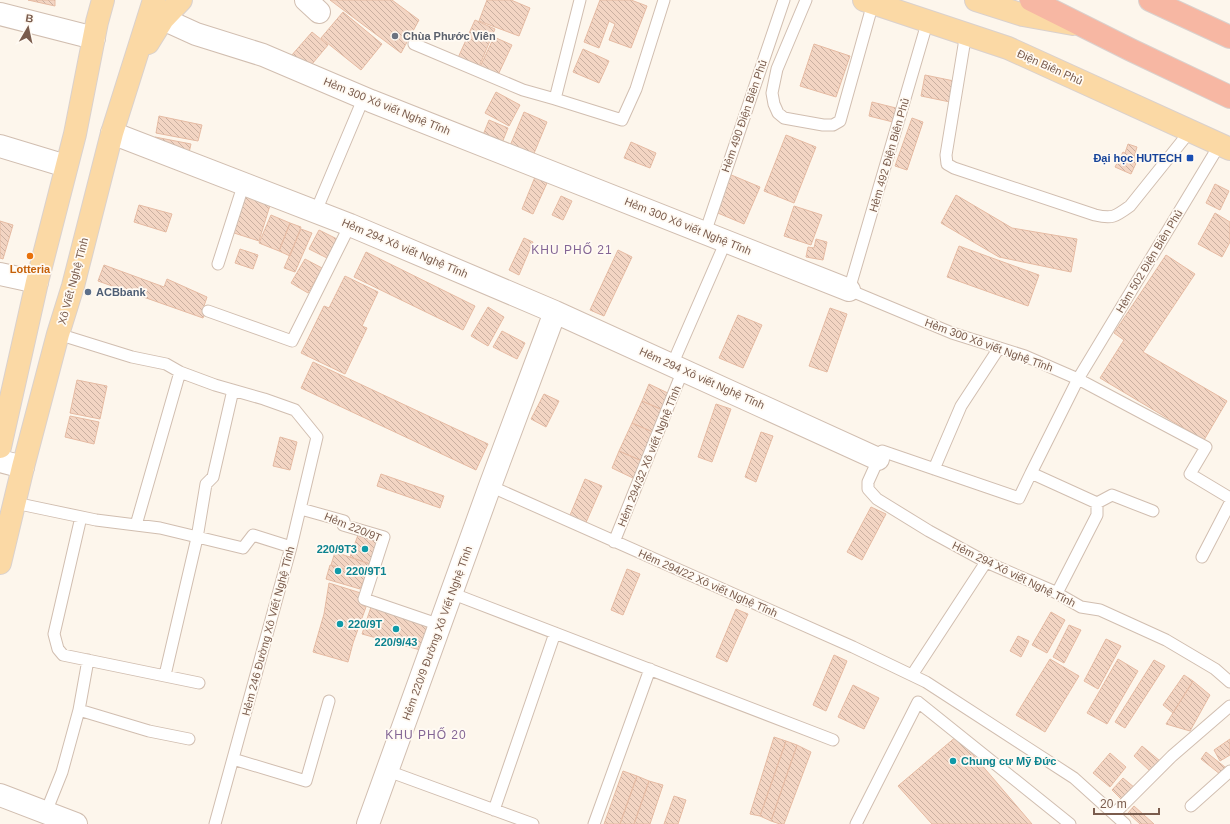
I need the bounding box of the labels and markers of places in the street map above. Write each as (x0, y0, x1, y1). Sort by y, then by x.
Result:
place label: Chùa Phước Viên (403, 30, 496, 42)
marker: Chùa Phước Viên (390, 31, 400, 41)
place label: Đại học HUTECH (1093, 152, 1182, 165)
marker: Đại học HUTECH (1185, 153, 1195, 163)
marker: Lotteria (25, 251, 35, 261)
place label: Lotteria (10, 263, 51, 275)
place label: ACBbank (96, 286, 146, 298)
marker: ACBbank (83, 287, 93, 297)
place label: 220/9T3 (317, 543, 357, 555)
marker: 220/9T3 (360, 544, 370, 554)
place label: 220/9T1 (346, 565, 386, 577)
marker: 220/9T1 (333, 566, 343, 576)
place label: 220/9T (348, 618, 383, 630)
marker: 220/9T (335, 619, 345, 629)
marker: 220/9/43 (391, 624, 401, 634)
place label: 220/9/43 (375, 636, 417, 648)
place label: Chung cư Mỹ Đức (961, 755, 1056, 767)
marker: Chung cư Mỹ Đức (948, 756, 958, 766)

